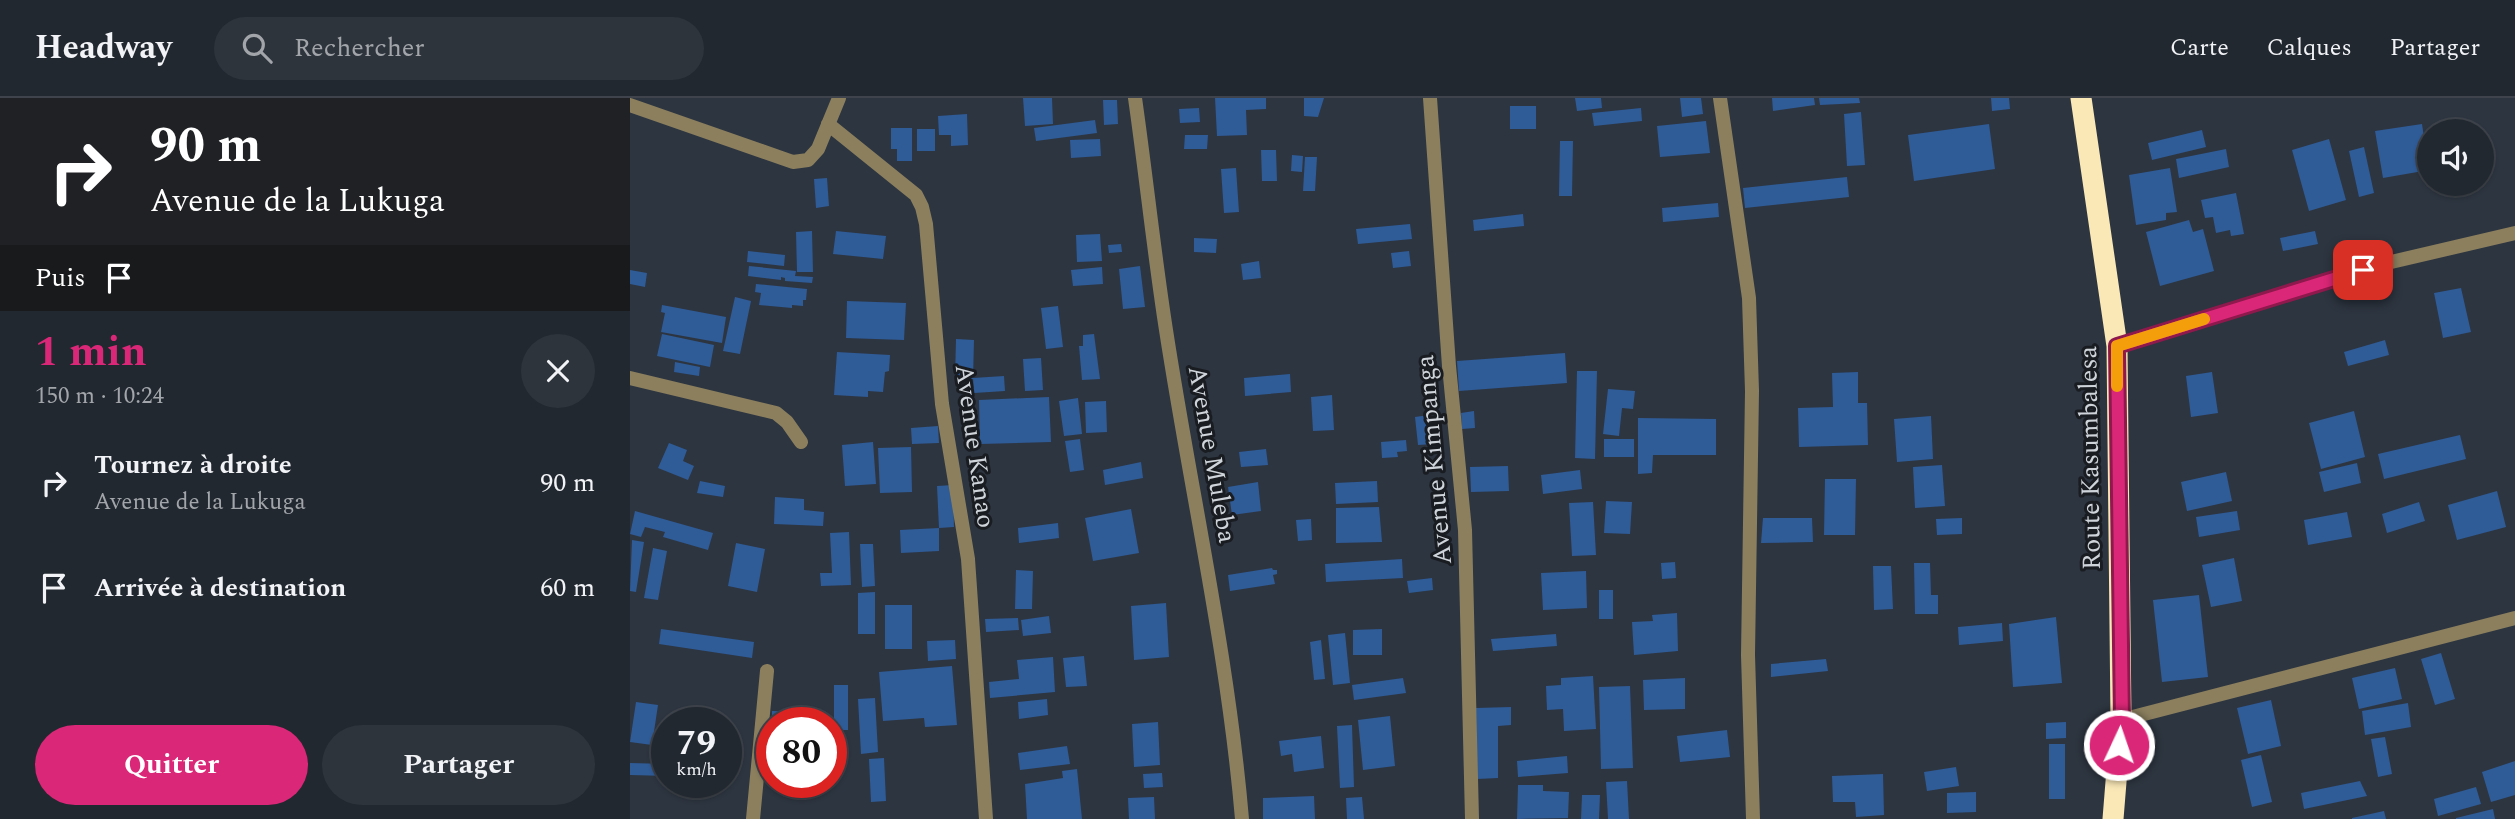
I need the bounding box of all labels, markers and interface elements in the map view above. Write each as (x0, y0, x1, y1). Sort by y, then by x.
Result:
search box (214, 17, 704, 80)
text: Headway (35, 23, 172, 73)
text: Rechercher (294, 28, 425, 68)
icon: search (238, 29, 276, 67)
text: Carte (2170, 30, 2229, 66)
text: Calques (2267, 30, 2352, 66)
text: Partager (2390, 30, 2480, 66)
text: 90 m (150, 109, 261, 184)
map controls (2417, 119, 2494, 196)
button: sound (2417, 119, 2494, 196)
icon: right (35, 126, 126, 217)
text: Avenue de la Lukuga (150, 177, 445, 226)
pin (2333, 240, 2393, 300)
icon: arrive (2344, 251, 2382, 289)
text: Puis (35, 258, 86, 298)
icon: arrive (100, 259, 138, 297)
text: 1 min (35, 321, 147, 384)
button: close (521, 334, 595, 408)
street label: Route Kasumbalesa (2068, 345, 2112, 570)
street label: Avenue Kimpanga (1405, 353, 1463, 567)
street label: Avenue Kanao (944, 362, 1006, 531)
street label: Avenue Muleba (1177, 362, 1247, 546)
text: 150 m · 10:24 (35, 379, 164, 414)
text: Tournez à droite (94, 445, 292, 485)
text: 90 m (540, 463, 595, 503)
icon: right (35, 464, 73, 502)
text: Avenue de la Lukuga (94, 485, 306, 520)
text: Arrivée à destination (94, 568, 346, 608)
text: 60 m (540, 568, 595, 608)
icon: arrive (35, 569, 73, 607)
speed limit sign: 80 (756, 707, 847, 798)
position arrow (2082, 708, 2156, 782)
text: 79 (677, 717, 716, 770)
button: Quitter (35, 725, 308, 805)
button: Partager (322, 725, 595, 805)
text: km/h (676, 756, 717, 783)

